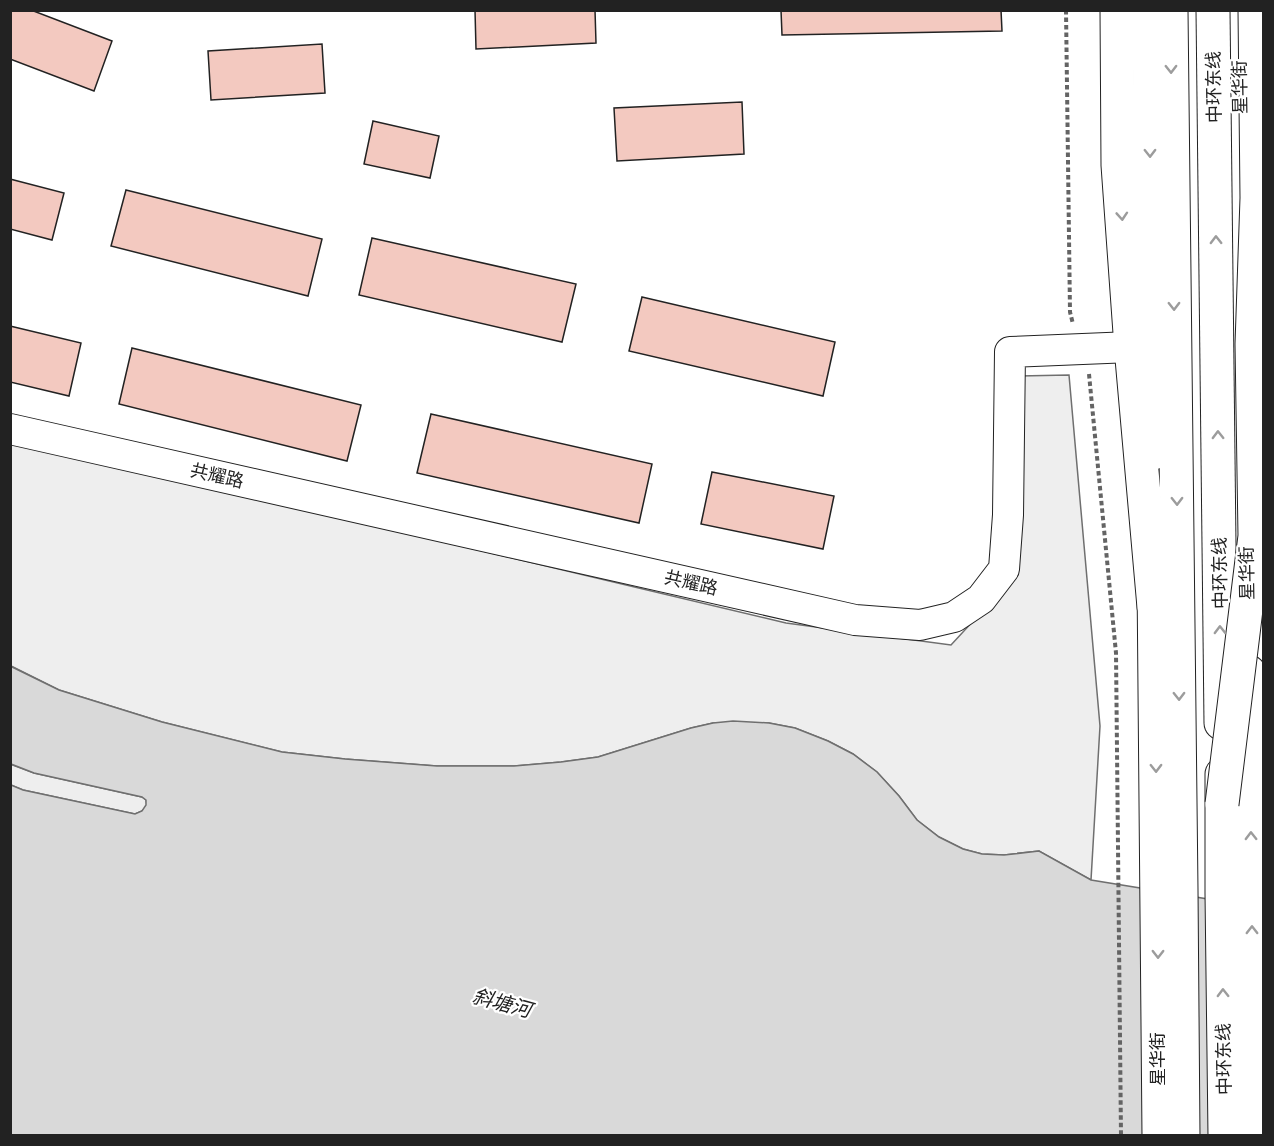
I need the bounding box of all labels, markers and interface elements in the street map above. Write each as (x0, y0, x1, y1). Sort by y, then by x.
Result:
street label: 中环东线 (1202, 51, 1226, 123)
street label: 星华街 (1229, 60, 1251, 114)
one-way arrow (1165, 64, 1178, 73)
one-way arrow (1144, 148, 1156, 157)
one-way arrow (1115, 211, 1128, 220)
one-way arrow (1209, 236, 1222, 245)
one-way arrow (1168, 301, 1180, 310)
one-way arrow (1212, 431, 1224, 440)
street label: 共耀路 (188, 459, 246, 493)
one-way arrow (1171, 496, 1183, 505)
street label: 中环东线 (1208, 537, 1232, 609)
street label: 星华街 (1236, 546, 1258, 600)
street label: 共耀路 (662, 566, 720, 600)
one-way arrow (1214, 626, 1226, 635)
one-way arrow (1173, 691, 1185, 700)
one-way arrow (1150, 763, 1162, 772)
one-way arrow (1245, 832, 1257, 841)
one-way arrow (1246, 926, 1258, 935)
one-way arrow (1152, 949, 1164, 958)
water label: 斜塘河 (470, 984, 538, 1023)
one-way arrow (1217, 989, 1229, 998)
street label: 中环东线 (1212, 1023, 1236, 1095)
street label: 星华街 (1147, 1032, 1169, 1086)

